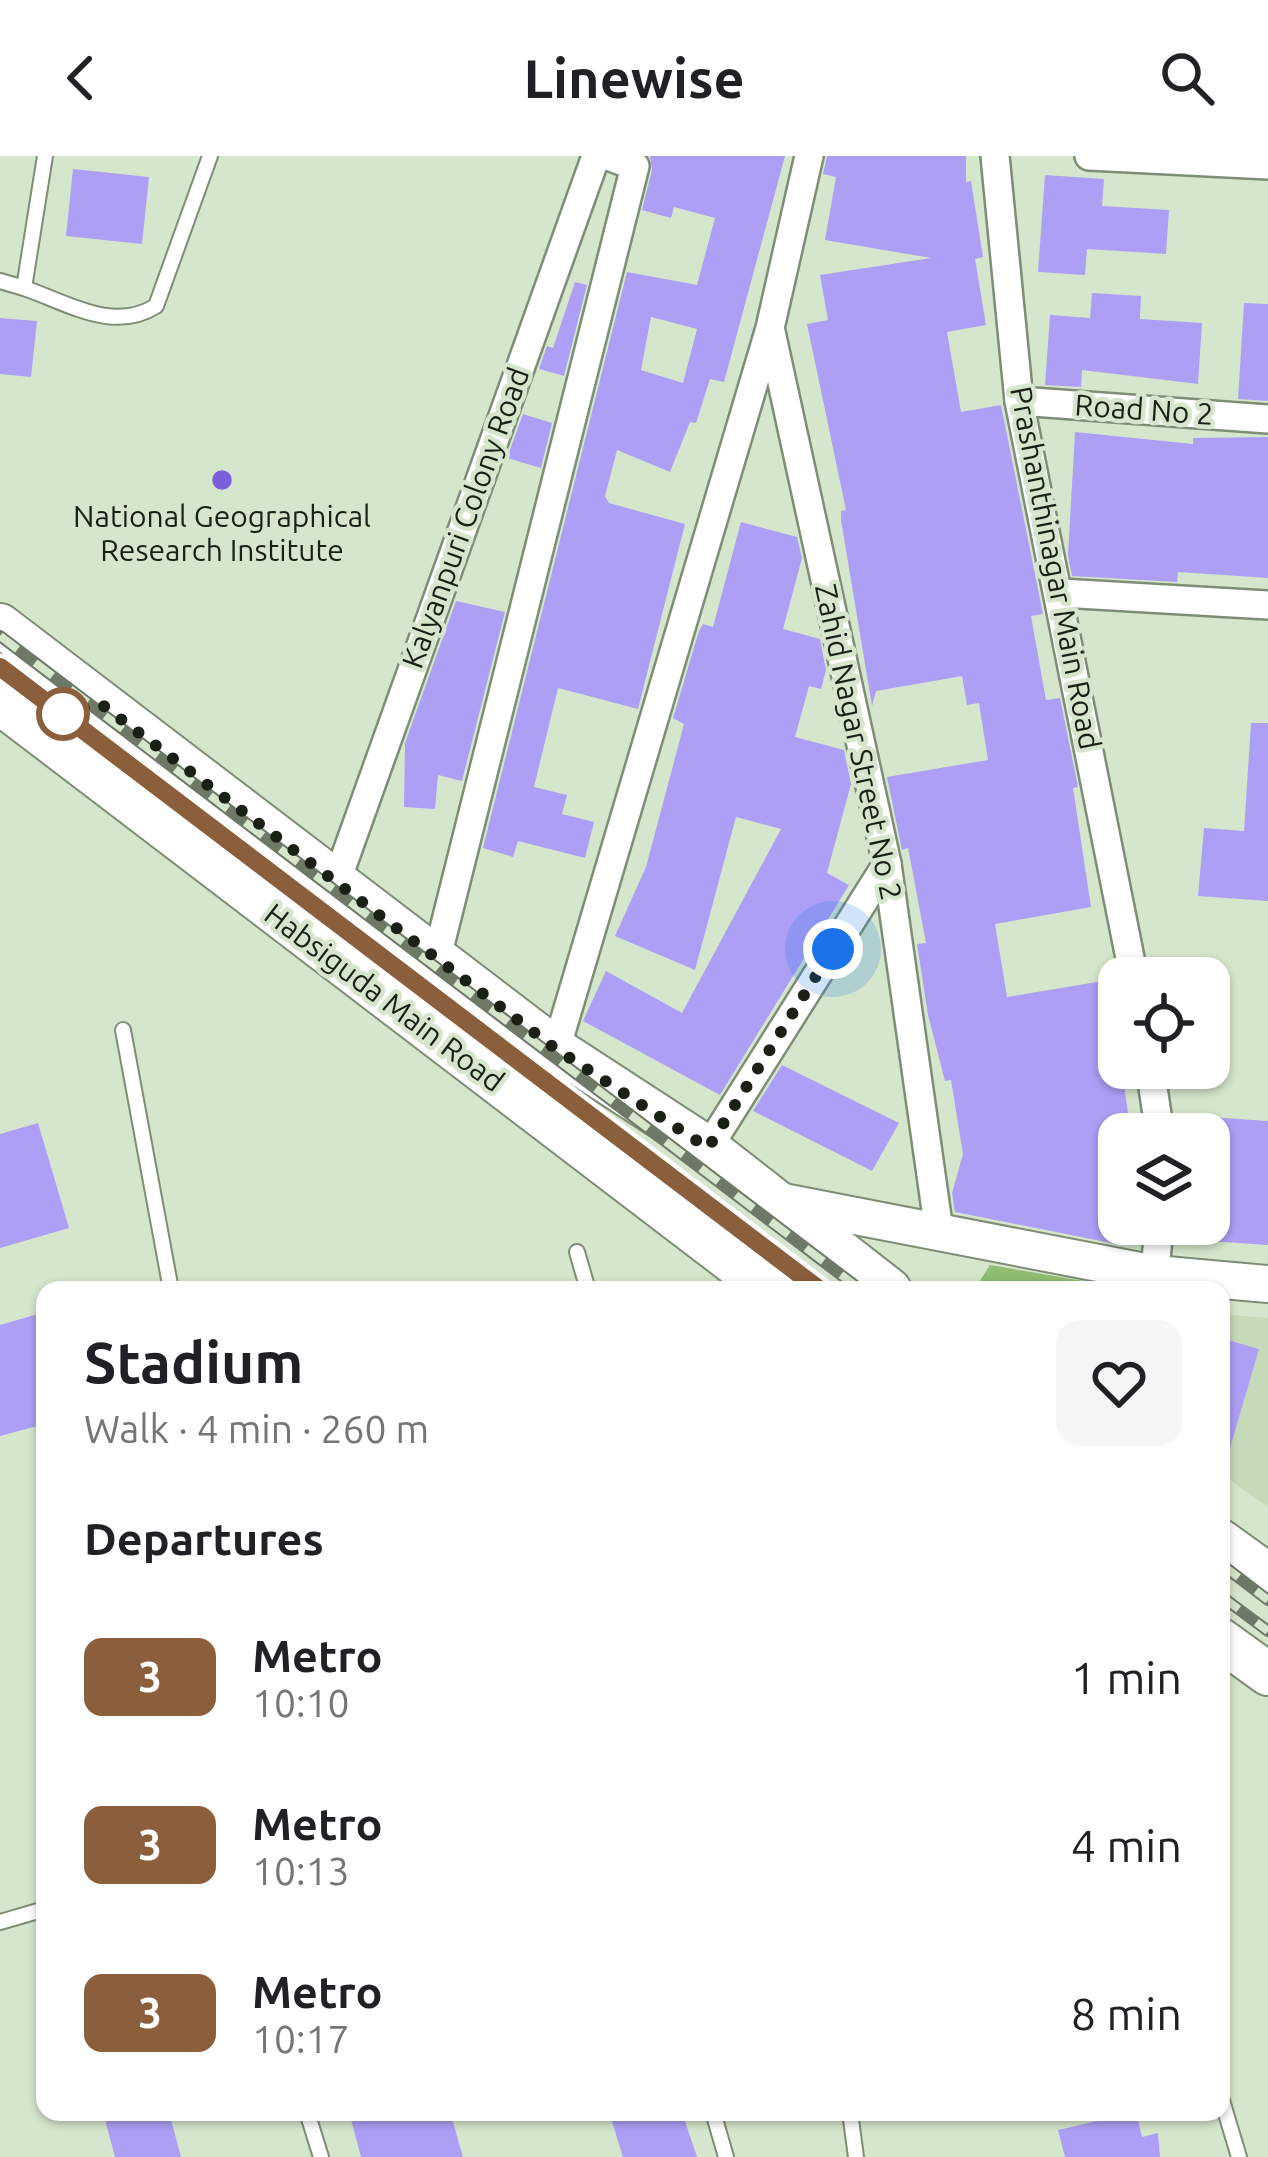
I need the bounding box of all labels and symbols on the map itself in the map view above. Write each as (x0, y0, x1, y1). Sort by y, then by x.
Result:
street label: Kalyanpuri Colony Road (395, 363, 535, 673)
street label: Prashanthinagar Main Road (1004, 383, 1108, 752)
street label: Road No 2 (1074, 387, 1214, 431)
marker: National Geographical Research Institute (209, 467, 235, 493)
place label: National Geographical Research Institute (73, 499, 371, 567)
street label: Zahid Nagar Street No 2 (809, 581, 909, 903)
unlabelled marker (38, 689, 88, 739)
street label: Habsiguda Main Road (258, 896, 511, 1098)
your location (803, 919, 863, 979)

